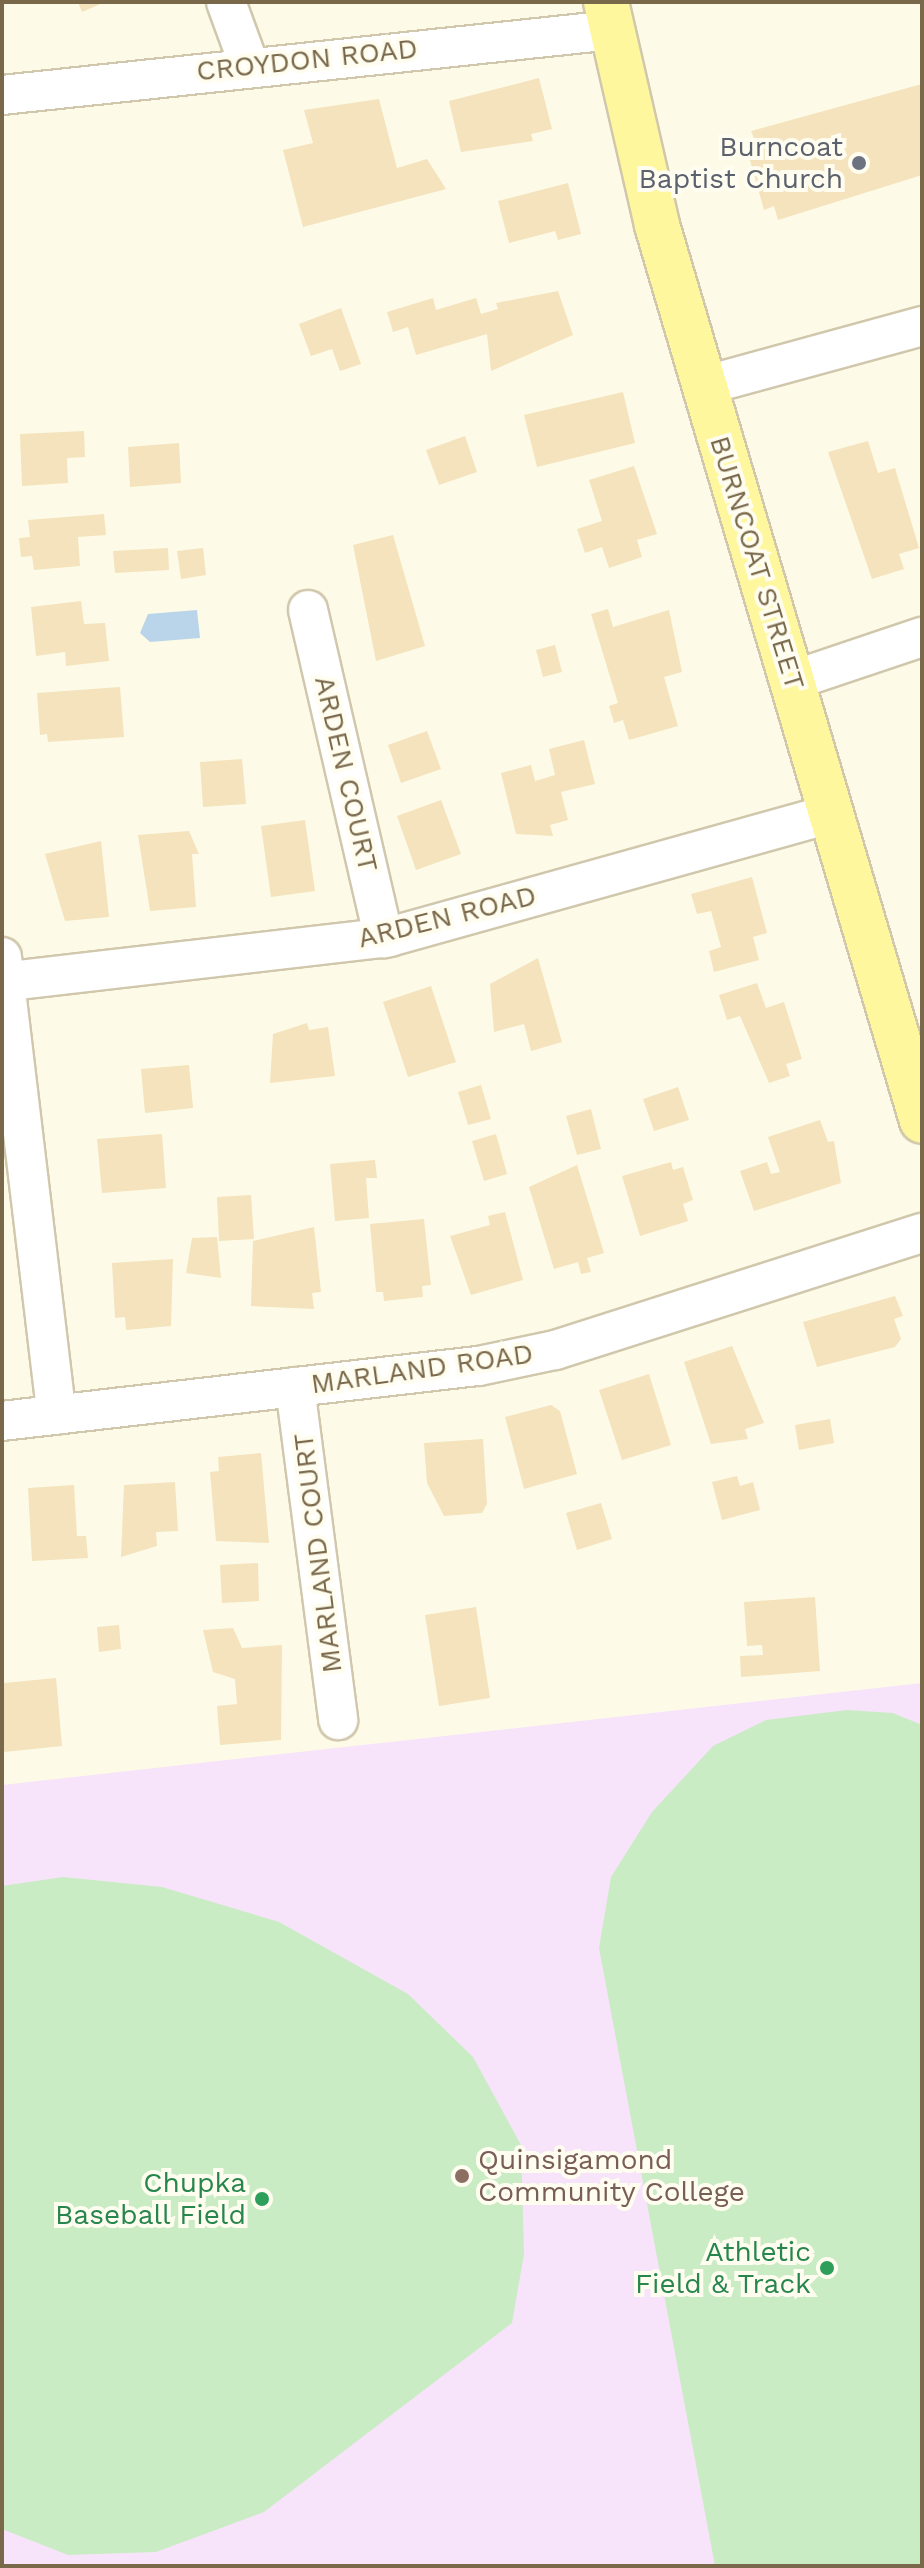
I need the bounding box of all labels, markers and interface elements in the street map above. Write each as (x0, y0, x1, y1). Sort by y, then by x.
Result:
street label: CROYDON ROAD (195, 32, 419, 88)
place label: Burncoat Baptist Church (639, 130, 843, 196)
marker: Burncoat Baptist Church (850, 154, 868, 172)
street label: BURNCOAT STREET (702, 432, 812, 694)
street label: ARDEN COURT (307, 673, 385, 875)
street label: ARDEN ROAD (354, 879, 540, 955)
street label: MARLAND ROAD (309, 1337, 535, 1401)
street label: MARLAND COURT (287, 1431, 349, 1675)
place label: Quinsigamond Community College (478, 2143, 746, 2209)
place label: Chupka Baseball Field (54, 2166, 246, 2232)
marker: Quinsigamond Community College (453, 2167, 471, 2185)
marker: Chupka Baseball Field (253, 2190, 271, 2208)
place label: Athletic Field & Track (634, 2235, 811, 2301)
marker: Athletic Field & Track (818, 2259, 836, 2277)

